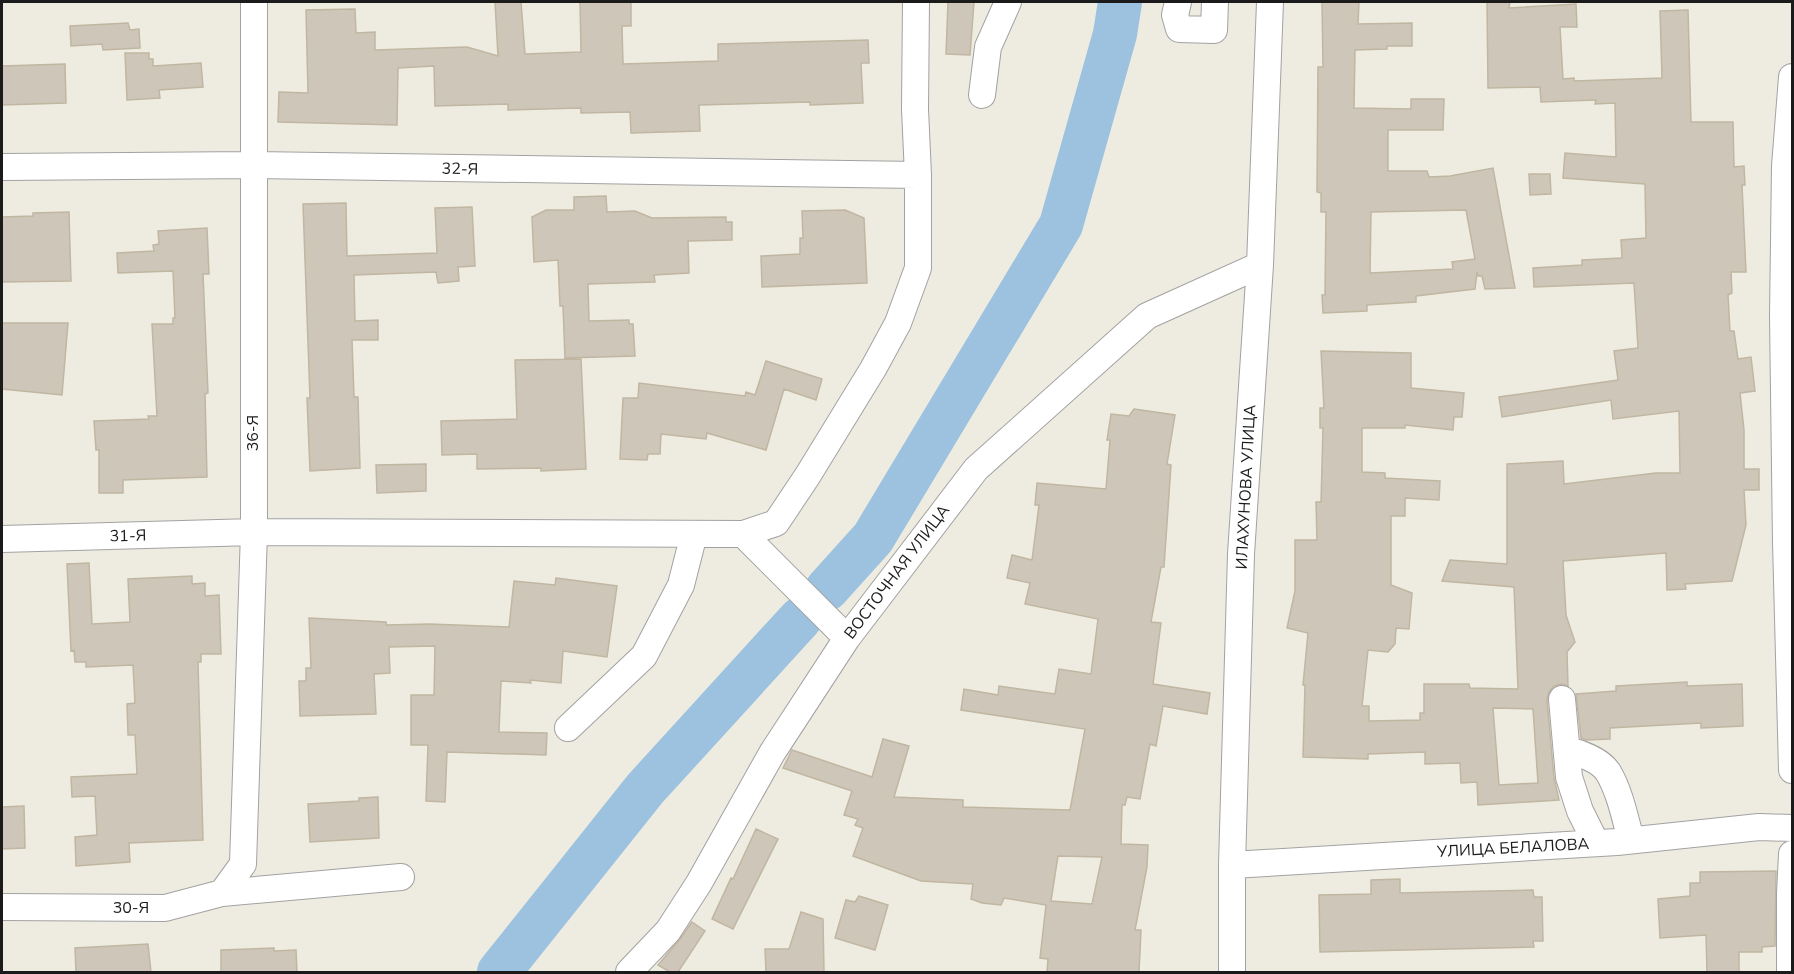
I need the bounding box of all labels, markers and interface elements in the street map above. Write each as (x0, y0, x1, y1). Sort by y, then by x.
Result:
street label: 32-Я (441, 158, 479, 180)
street label: ИЛАХУНОВА УЛИЦА (1231, 404, 1261, 570)
street label: 36-Я (242, 415, 264, 451)
street label: ВОСТОЧНАЯ УЛИЦА (839, 500, 955, 644)
street label: 31-Я (109, 525, 147, 547)
street label: УЛИЦА БЕЛАЛОВА (1435, 833, 1590, 863)
street label: 30-Я (113, 897, 149, 919)

